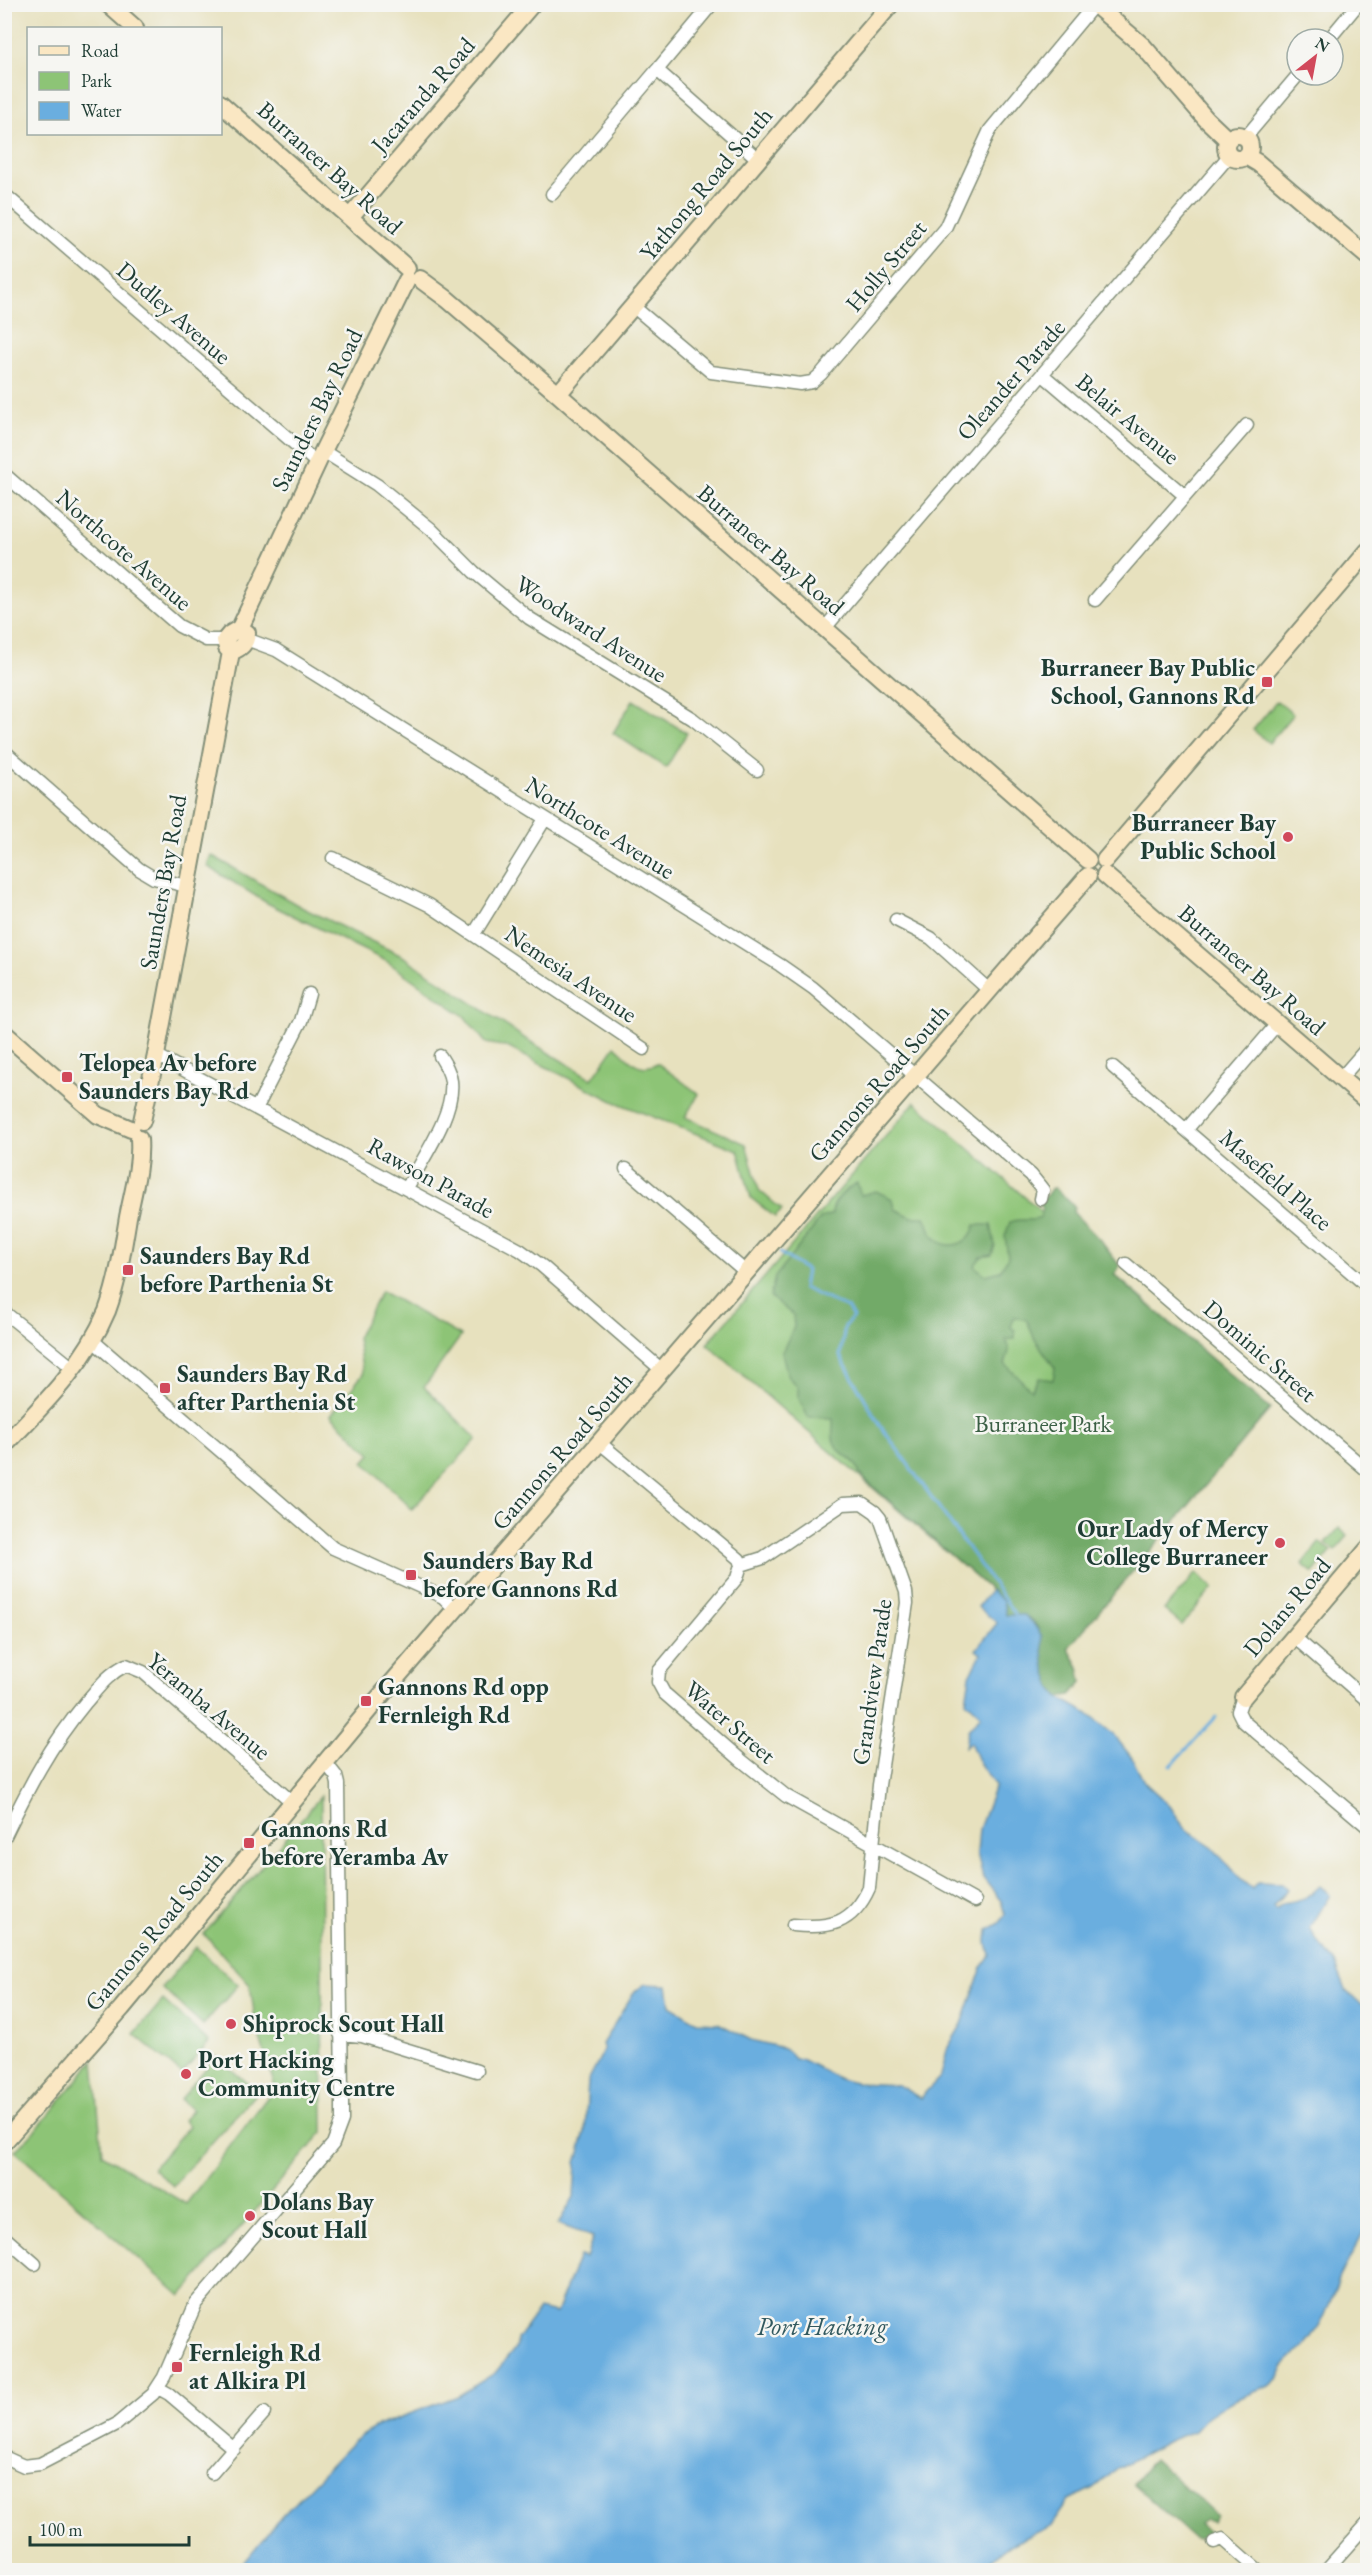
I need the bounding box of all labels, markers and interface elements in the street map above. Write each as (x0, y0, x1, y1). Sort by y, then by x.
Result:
legend (27, 27, 222, 135)
north arrow (1285, 27, 1345, 87)
street label: Jacaranda Road (362, 30, 482, 161)
text: N (1312, 32, 1333, 57)
text: Road (81, 39, 120, 62)
text: Park (81, 69, 112, 92)
street label: Burraneer Bay Road (251, 94, 410, 242)
text: Water (81, 99, 122, 122)
street label: Yathong Road South (632, 100, 779, 267)
street label: Holly Street (838, 213, 933, 318)
street label: Dudley Avenue (110, 254, 238, 371)
street label: Oleander Parade (949, 313, 1072, 447)
street label: Saunders Bay Road (264, 323, 370, 496)
street label: Belair Avenue (1070, 366, 1187, 471)
street label: Burraneer Bay Road (691, 477, 852, 623)
street label: Northcote Avenue (50, 482, 199, 617)
street label: Woodward Avenue (509, 568, 673, 689)
place label: Burraneer Bay Public School, Gannons Rd (1041, 652, 1256, 711)
marker: Burraneer Bay Public School, Gannons Rd (1260, 675, 1274, 689)
street label: Northcote Avenue (520, 769, 681, 886)
street label: Saunders Bay Road (132, 791, 193, 972)
place label: Burraneer Bay Public School (1132, 807, 1276, 866)
marker: Burraneer Bay Public School (1281, 830, 1295, 844)
street label: Burraneer Bay Road (1172, 897, 1333, 1043)
street label: Nemesia Avenue (499, 918, 643, 1029)
street label: Gannons Road South (801, 997, 956, 1168)
place label: Telopea Av before Saunders Bay Rd (79, 1047, 257, 1107)
marker: Telopea Av before Saunders Bay Rd (60, 1070, 74, 1084)
street label: Masefield Place (1213, 1122, 1339, 1237)
street label: Rawson Parade (362, 1130, 500, 1225)
place label: Saunders Bay Rd before Parthenia St (140, 1240, 333, 1299)
marker: Saunders Bay Rd before Parthenia St (121, 1263, 135, 1277)
street label: Dominic Street (1197, 1293, 1324, 1409)
place label: Saunders Bay Rd after Parthenia St (177, 1358, 355, 1417)
street label: Gannons Road South (484, 1365, 639, 1536)
marker: Saunders Bay Rd after Parthenia St (158, 1381, 172, 1395)
park label: Burraneer Park (974, 1408, 1112, 1439)
place label: Our Lady of Mercy College Burraneer (1077, 1513, 1268, 1573)
marker: Our Lady of Mercy College Burraneer (1273, 1536, 1287, 1550)
place label: Saunders Bay Rd before Gannons Rd (423, 1545, 619, 1604)
street label: Dolans Road (1236, 1550, 1338, 1663)
marker: Saunders Bay Rd before Gannons Rd (404, 1568, 418, 1582)
street label: Grandview Parade (844, 1597, 899, 1767)
street label: Yeramba Avenue (141, 1645, 278, 1766)
place label: Gannons Rd opp Fernleigh Rd (378, 1671, 549, 1731)
street label: Water Street (678, 1673, 783, 1770)
marker: Gannons Rd opp Fernleigh Rd (359, 1694, 373, 1708)
place label: Gannons Rd before Yeramba Av (261, 1813, 449, 1872)
marker: Gannons Rd before Yeramba Av (242, 1836, 256, 1850)
street label: Gannons Road South (77, 1844, 230, 2017)
place label: Shiprock Scout Hall (243, 2008, 444, 2039)
marker: Shiprock Scout Hall (224, 2017, 238, 2031)
place label: Port Hacking Community Centre (198, 2044, 395, 2104)
marker: Port Hacking Community Centre (179, 2067, 193, 2081)
place label: Dolans Bay Scout Hall (262, 2186, 374, 2245)
marker: Dolans Bay Scout Hall (243, 2209, 257, 2223)
water label: Port Hacking (757, 2309, 889, 2343)
place label: Fernleigh Rd at Alkira Pl (189, 2337, 322, 2396)
marker: Fernleigh Rd at Alkira Pl (170, 2360, 184, 2374)
scale bar (30, 2509, 189, 2547)
text: 100 m (39, 2518, 83, 2541)

